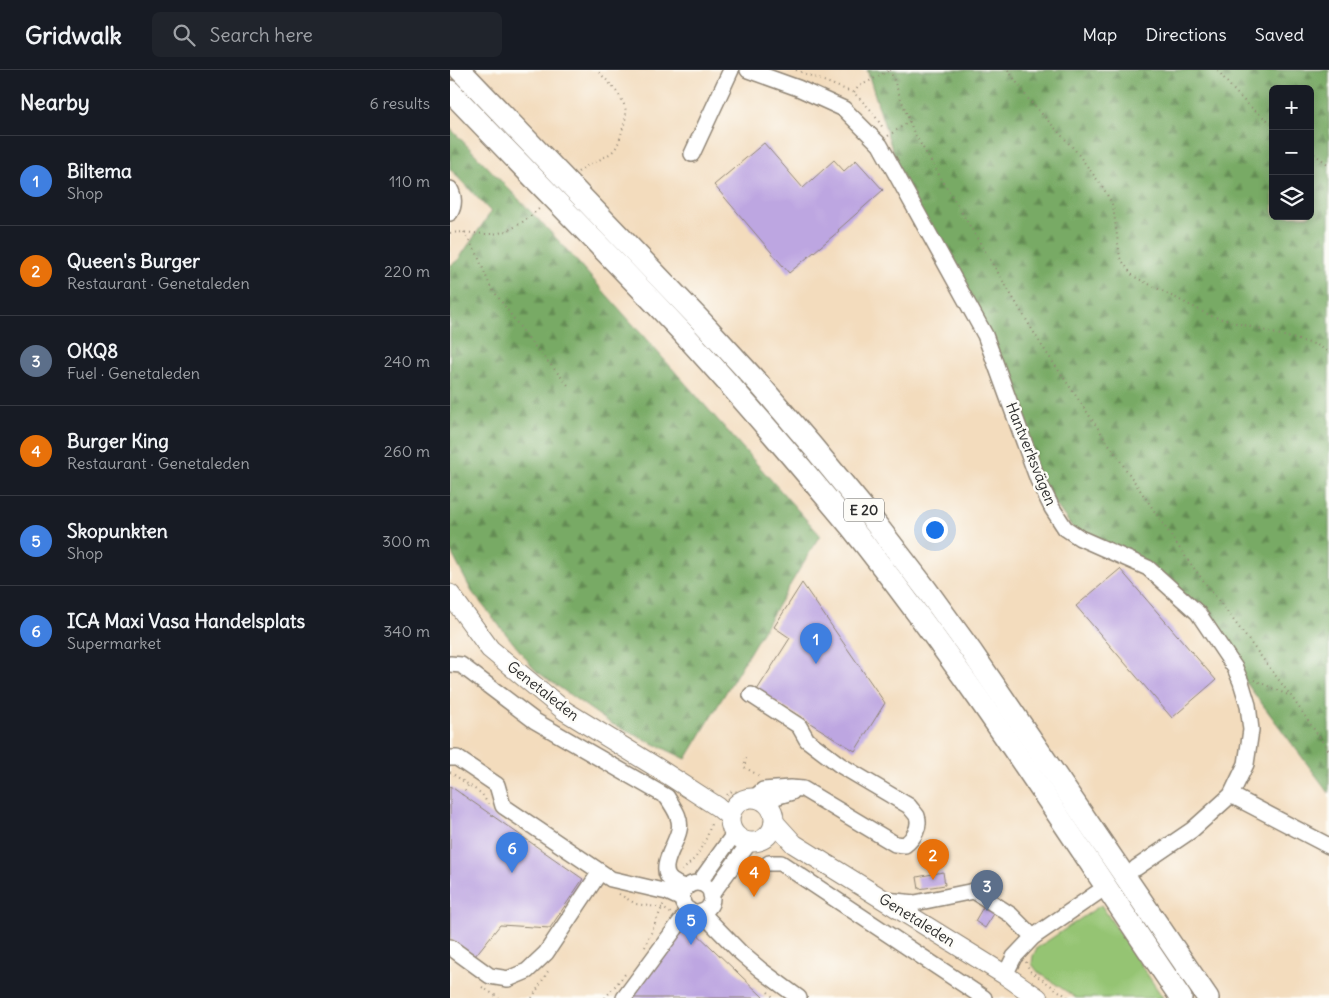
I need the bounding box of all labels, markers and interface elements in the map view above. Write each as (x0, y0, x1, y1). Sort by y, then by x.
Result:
search box (152, 12, 502, 57)
text: Gridwalk (25, 20, 122, 50)
icon: search (170, 21, 198, 49)
text: Search here (210, 23, 313, 47)
text: Map (1082, 23, 1117, 46)
text: Directions (1145, 23, 1227, 46)
text: Saved (1255, 23, 1304, 46)
map controls (1269, 85, 1314, 220)
button: + (1269, 85, 1314, 130)
text: Nearby (20, 89, 90, 116)
text: 6 results (369, 93, 430, 113)
button: − (1269, 130, 1314, 175)
text: Biltema (67, 159, 132, 183)
text: 1 (33, 171, 39, 191)
text: 110 m (389, 171, 430, 191)
button: layers (1269, 175, 1314, 220)
text: Shop (67, 183, 103, 203)
text: Queen's Burger (67, 249, 200, 273)
text: 2 (32, 261, 40, 281)
text: 220 m (384, 261, 430, 281)
text: Restaurant · Genetaleden (67, 273, 250, 293)
text: OKQ8 (67, 339, 118, 363)
text: 3 (31, 351, 41, 371)
text: 240 m (384, 351, 430, 371)
text: Fuel · Genetaleden (67, 363, 200, 383)
street label: Hantverksvägen (1002, 399, 1061, 509)
text: Burger King (67, 429, 169, 453)
text: 4 (31, 441, 41, 461)
text: 260 m (384, 441, 430, 461)
text: Restaurant · Genetaleden (67, 453, 250, 473)
road number: E 20 (844, 498, 884, 522)
your location (922, 517, 948, 543)
text: Skopunkten (67, 519, 168, 543)
text: 5 (31, 531, 41, 551)
text: 300 m (382, 531, 430, 551)
text: Shop (67, 543, 103, 563)
text: ICA Maxi Vasa Handelsplats (67, 609, 305, 633)
text: 6 (31, 621, 41, 641)
text: 340 m (383, 621, 430, 641)
pin: 1 (800, 623, 832, 664)
text: Supermarket (67, 633, 161, 653)
street label: Genetaleden (503, 657, 583, 725)
pin: 6 (496, 832, 528, 873)
pin: 2 (917, 839, 949, 880)
pin: 4 (738, 856, 770, 897)
pin: 3 (971, 870, 1003, 911)
street label: Genetaleden (876, 889, 959, 951)
pin: 5 (675, 904, 707, 945)

